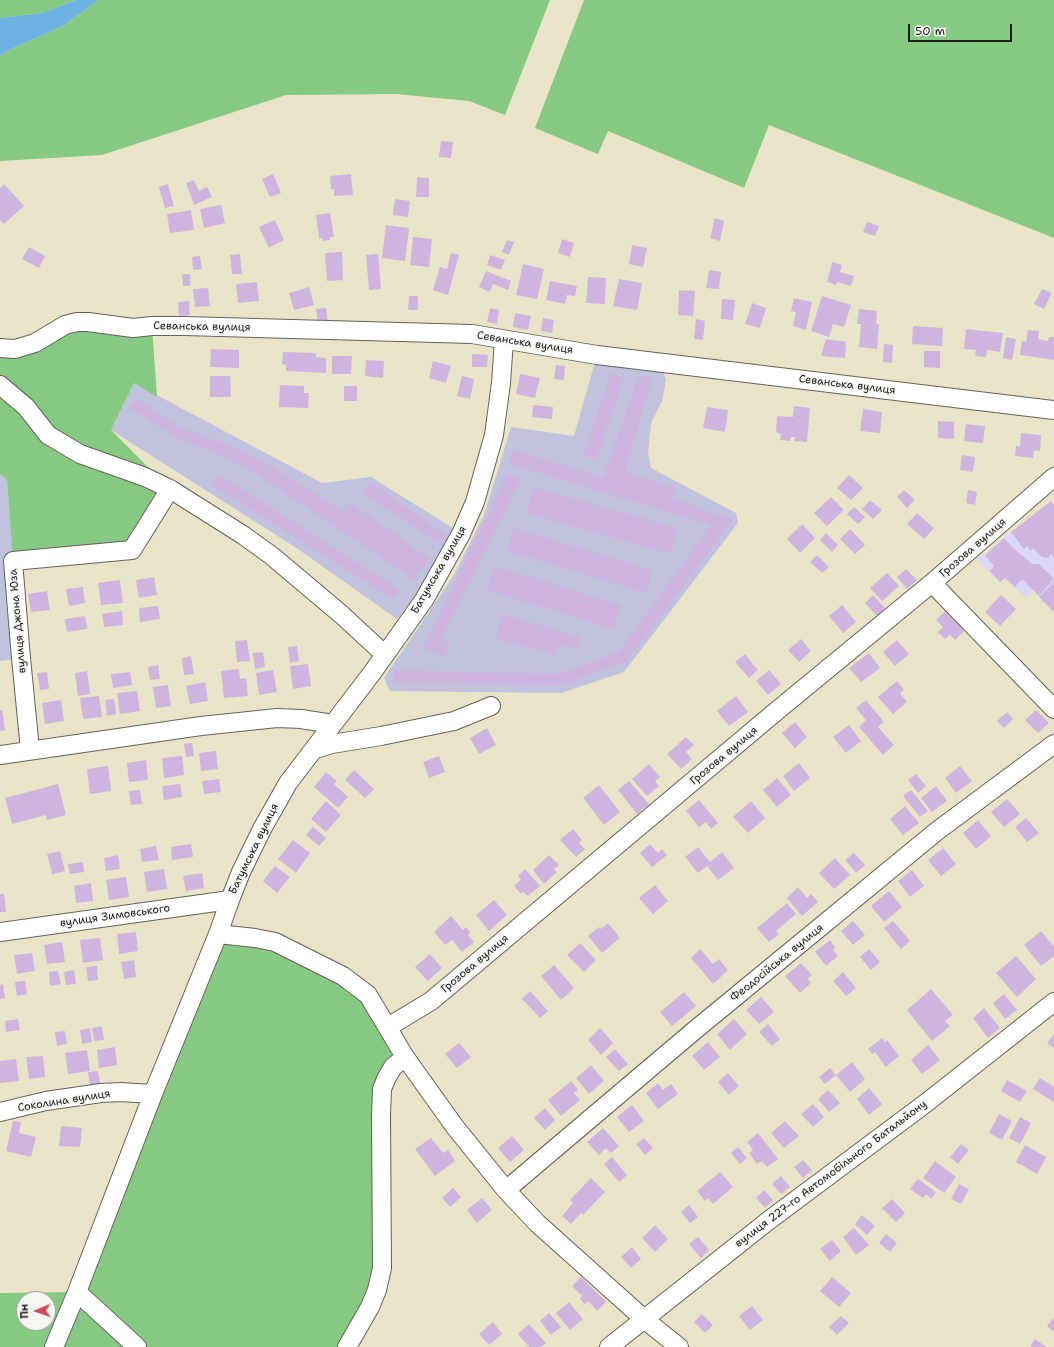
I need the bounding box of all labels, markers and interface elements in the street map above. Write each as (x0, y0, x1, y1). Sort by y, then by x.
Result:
scale bar (910, 16, 1014, 42)
text: 50 m (915, 23, 945, 39)
street label: Севанська вулиця (153, 320, 251, 334)
street label: Севанська вулиця (476, 329, 574, 357)
street label: Севанська вулиця (798, 373, 896, 397)
street label: Грозова вулиця (937, 515, 1009, 581)
street label: Батумська вулиця (408, 524, 470, 616)
street label: вулиця Джона Юза (7, 568, 29, 674)
street label: Грозова вулиця (688, 724, 760, 788)
street label: Батумська вулиця (226, 801, 282, 897)
street label: вулиця Зимовського (59, 902, 171, 930)
street label: Феодосійська вулиця (728, 921, 826, 1005)
street label: Грозова вулиця (439, 932, 511, 996)
street label: Соколина вулиця (17, 1087, 111, 1115)
street label: вулиця 227-го Автомобільного Батальйону (733, 1098, 929, 1250)
north arrow (16, 1291, 56, 1331)
text: Пн (17, 1304, 32, 1319)

